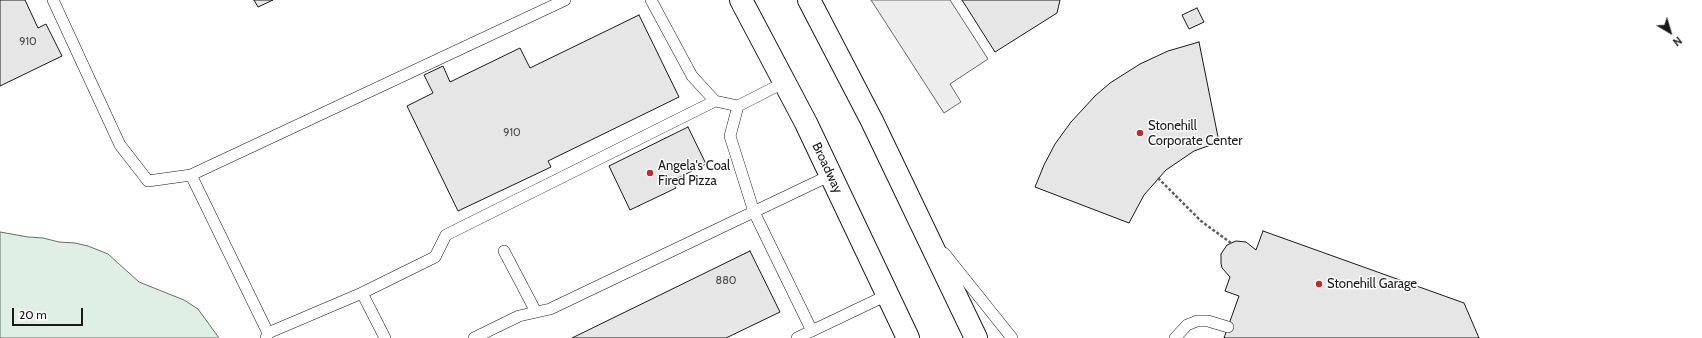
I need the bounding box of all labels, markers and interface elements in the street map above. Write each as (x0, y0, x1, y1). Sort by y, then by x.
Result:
north arrow (1650, 12, 1690, 52)
text: N (1670, 34, 1685, 49)
house number: 910 (19, 35, 37, 49)
place label: Stonehill Corporate Center (1148, 118, 1242, 149)
house number: 910 (503, 126, 521, 140)
marker: Stonehill Corporate Center (1135, 128, 1145, 138)
street label: Broadway (808, 140, 846, 196)
place label: Angela's Coal Fired Pizza (658, 158, 730, 189)
marker: Angela's Coal Fired Pizza (645, 168, 655, 178)
house number: 880 (715, 274, 737, 288)
place label: Stonehill Garage (1327, 276, 1417, 292)
marker: Stonehill Garage (1314, 279, 1324, 289)
scale bar (14, 300, 85, 326)
text: 20 m (19, 307, 47, 322)

